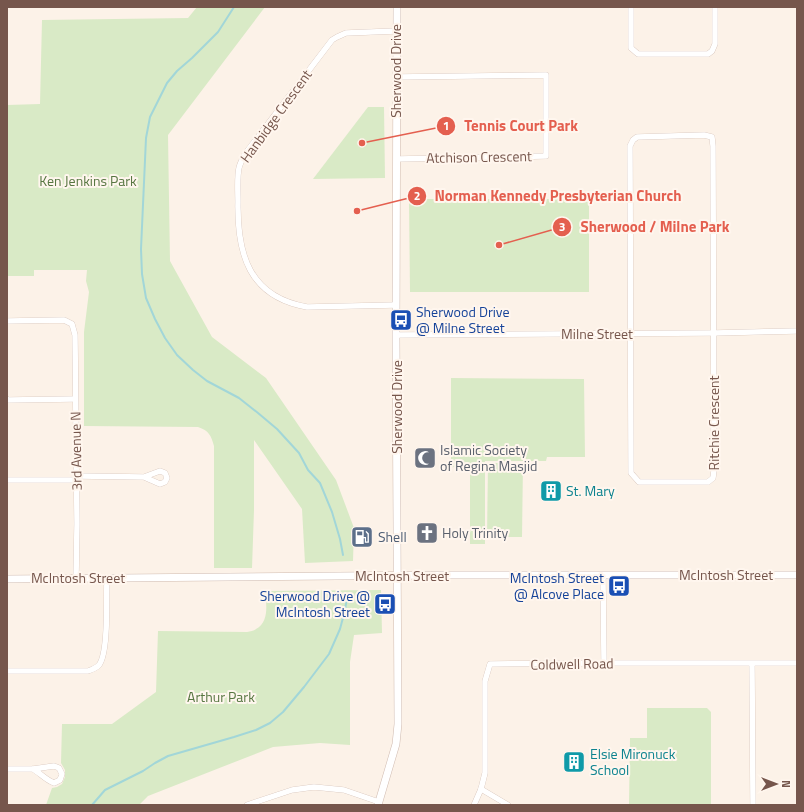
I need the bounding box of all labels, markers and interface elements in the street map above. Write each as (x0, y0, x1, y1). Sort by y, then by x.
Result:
street label: Sherwood Drive (385, 24, 406, 118)
street label: Hanbidge Crescent (235, 65, 317, 167)
callout: Tennis Court Park (436, 113, 586, 140)
text: Tennis Court Park (464, 114, 578, 137)
text: 1 (443, 116, 449, 135)
street label: Atchison Crescent (426, 145, 532, 168)
park label: Ken Jenkins Park (39, 170, 137, 191)
callout: Norman Kennedy Presbyterian Church (407, 182, 690, 209)
text: Norman Kennedy Presbyterian Church (434, 184, 682, 207)
text: 2 (414, 186, 420, 205)
callout: Sherwood / Milne Park (552, 213, 737, 240)
text: Sherwood / Milne Park (581, 215, 730, 238)
text: 3 (559, 217, 565, 236)
place label: Sherwood Drive @ Milne Street (416, 301, 510, 338)
bus stop icon: Sherwood Drive @ Milne Street (388, 307, 414, 333)
street label: Milne Street (561, 323, 633, 344)
street label: Sherwood Drive (386, 360, 407, 454)
street label: Ritchie Crescent (703, 376, 724, 470)
street label: 3rd Avenue N (64, 411, 87, 491)
place label: Islamic Society of Regina Masjid (440, 439, 537, 476)
mosque icon: Islamic Society of Regina Masjid (412, 445, 438, 471)
building icon: St. Mary (538, 478, 564, 504)
place label: St. Mary (566, 480, 615, 501)
church icon: Holy Trinity (414, 520, 440, 546)
place label: Holy Trinity (442, 522, 508, 543)
fuel station icon: Shell (349, 524, 375, 550)
place label: Shell (378, 526, 407, 547)
street label: McIntosh Street (679, 564, 773, 585)
street label: McIntosh Street (355, 565, 449, 586)
street label: McIntosh Street (31, 567, 125, 588)
place label: McIntosh Street @ Alcove Place (510, 567, 604, 604)
bus stop icon: McIntosh Street @ Alcove Place (606, 573, 632, 599)
place label: Sherwood Drive @ McIntosh Street (260, 585, 370, 622)
bus stop icon: Sherwood Drive @ McIntosh Street (372, 591, 398, 617)
street label: Coldwell Road (530, 652, 614, 675)
park label: Arthur Park (187, 686, 255, 707)
place label: Elsie Mironuck School (590, 743, 676, 780)
building icon: Elsie Mironuck School (561, 749, 587, 775)
north arrow (756, 764, 796, 804)
text: N (778, 780, 794, 788)

